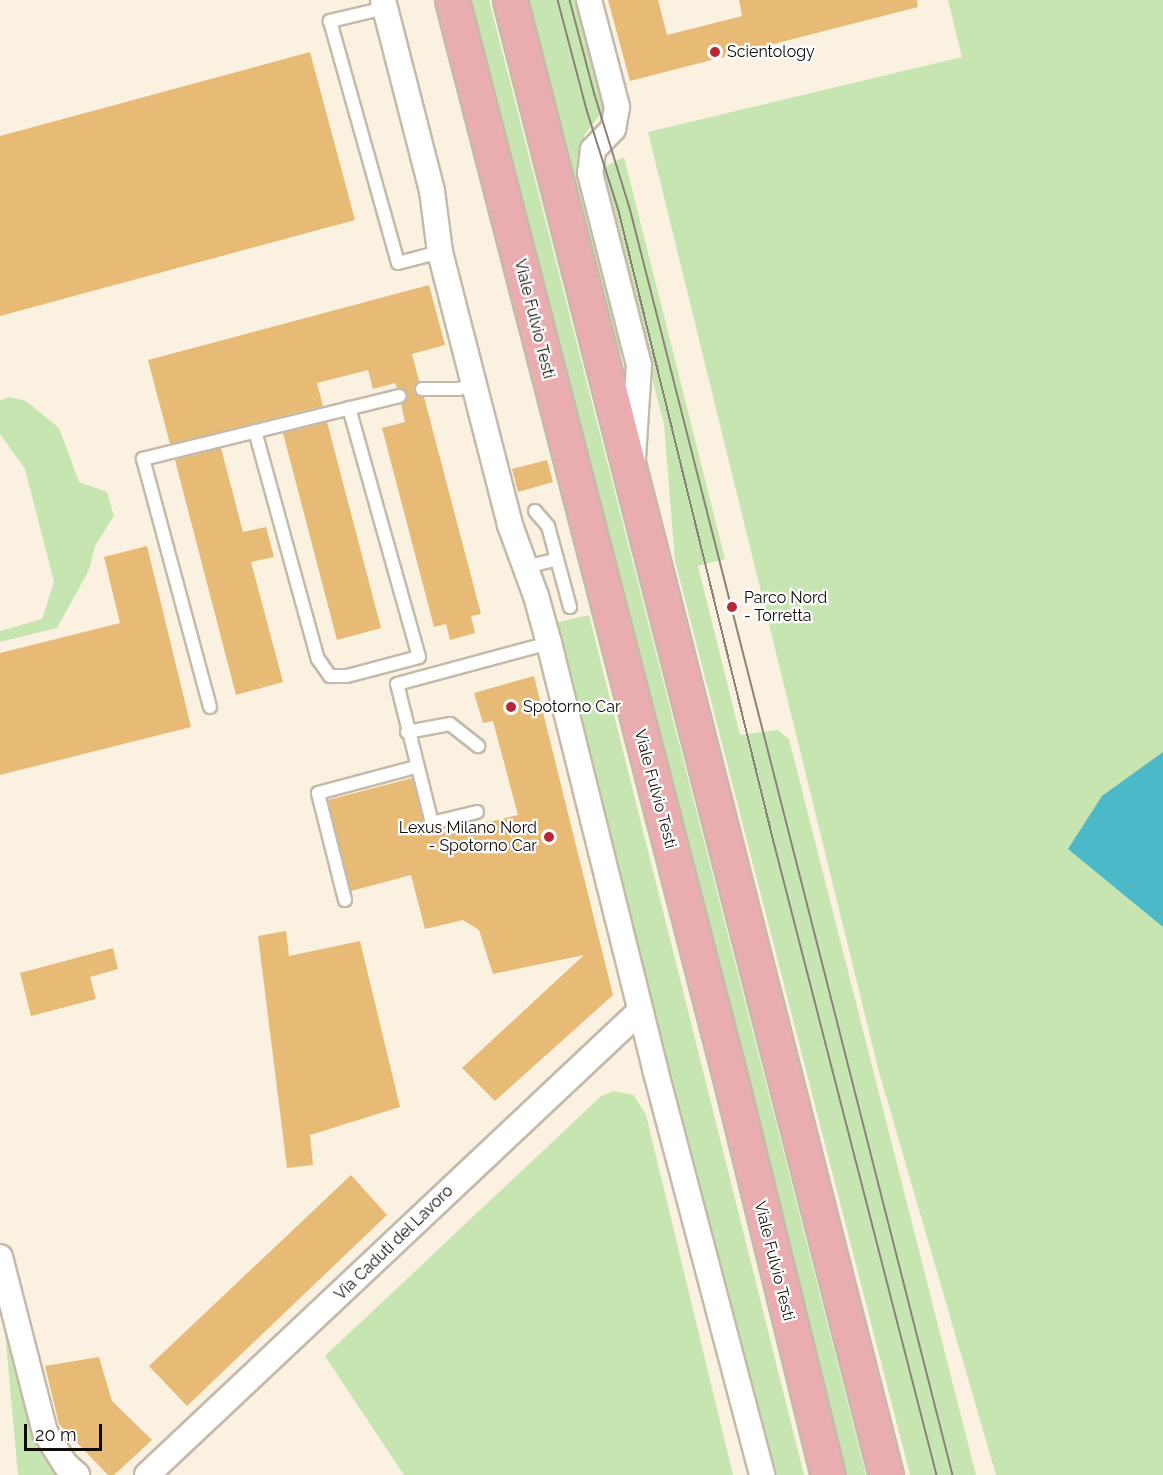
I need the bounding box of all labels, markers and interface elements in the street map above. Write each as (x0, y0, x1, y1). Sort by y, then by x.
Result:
place label: Scientology (727, 42, 815, 62)
marker: Scientology (708, 45, 722, 59)
street label: Viale Fulvio Testi (510, 257, 558, 381)
place label: Parco Nord - Torretta (744, 588, 827, 626)
marker: Parco Nord - Torretta (725, 600, 739, 614)
place label: Spotorno Car (523, 697, 621, 717)
marker: Spotorno Car (504, 700, 518, 714)
street label: Viale Fulvio Testi (630, 727, 680, 851)
place label: Lexus Milano Nord - Spotorno Car (399, 818, 537, 856)
marker: Lexus Milano Nord - Spotorno Car (542, 830, 556, 844)
street label: Via Caduti del Lavoro (331, 1181, 457, 1305)
street label: Viale Fulvio Testi (750, 1199, 798, 1323)
scale bar (27, 1412, 105, 1450)
text: 20 m (35, 1424, 77, 1445)

